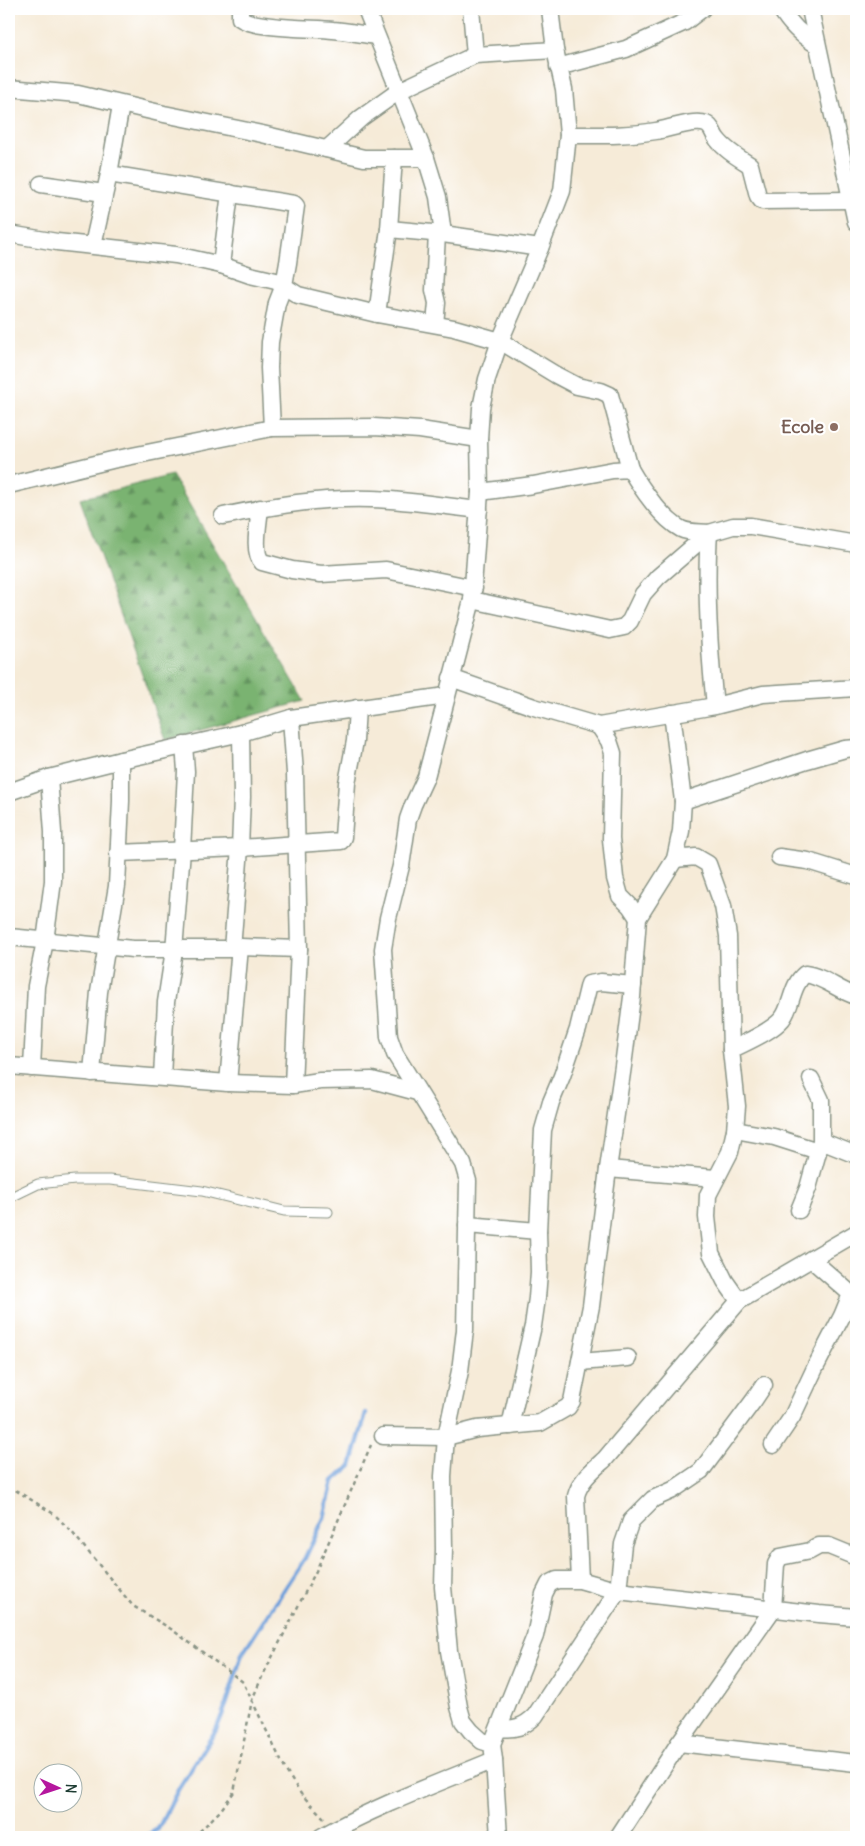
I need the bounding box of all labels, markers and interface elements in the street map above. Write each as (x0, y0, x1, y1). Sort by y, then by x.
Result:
place label: Ecole (781, 415, 824, 438)
marker: Ecole (828, 421, 840, 433)
north arrow (32, 1764, 82, 1814)
text: N (62, 1783, 80, 1794)

